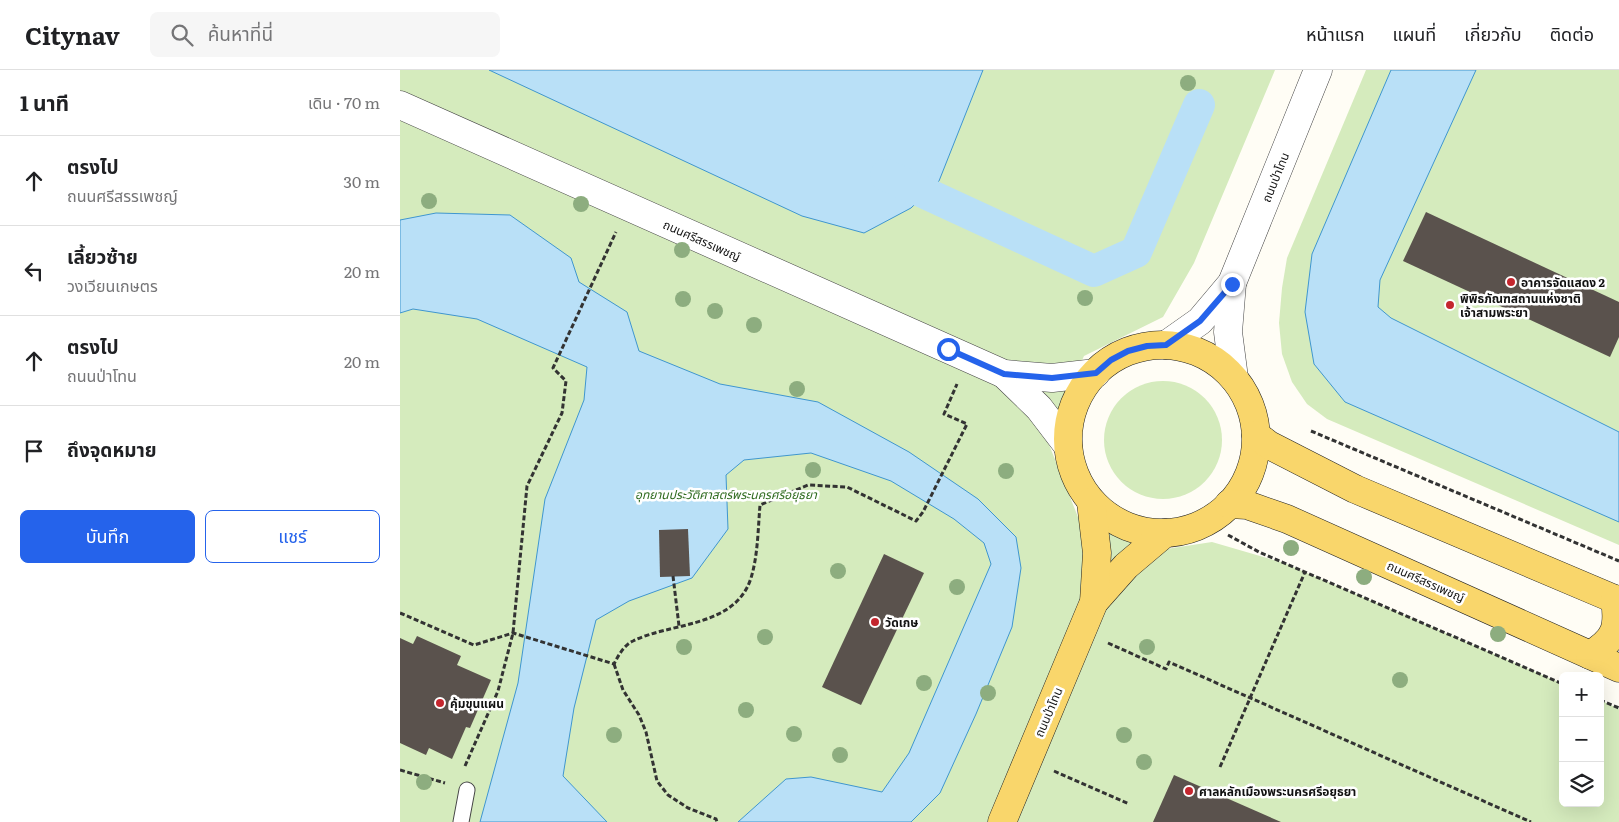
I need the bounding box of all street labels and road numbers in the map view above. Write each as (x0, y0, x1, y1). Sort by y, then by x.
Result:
street label: ถนนป่าโทน (1257, 149, 1293, 205)
street label: ถนนศรีสรรเพชญ์ (660, 215, 744, 265)
street label: ถนนศรีสรรเพชญ์ (1384, 556, 1468, 606)
street label: ถนนป่าโทน (1029, 684, 1067, 740)

